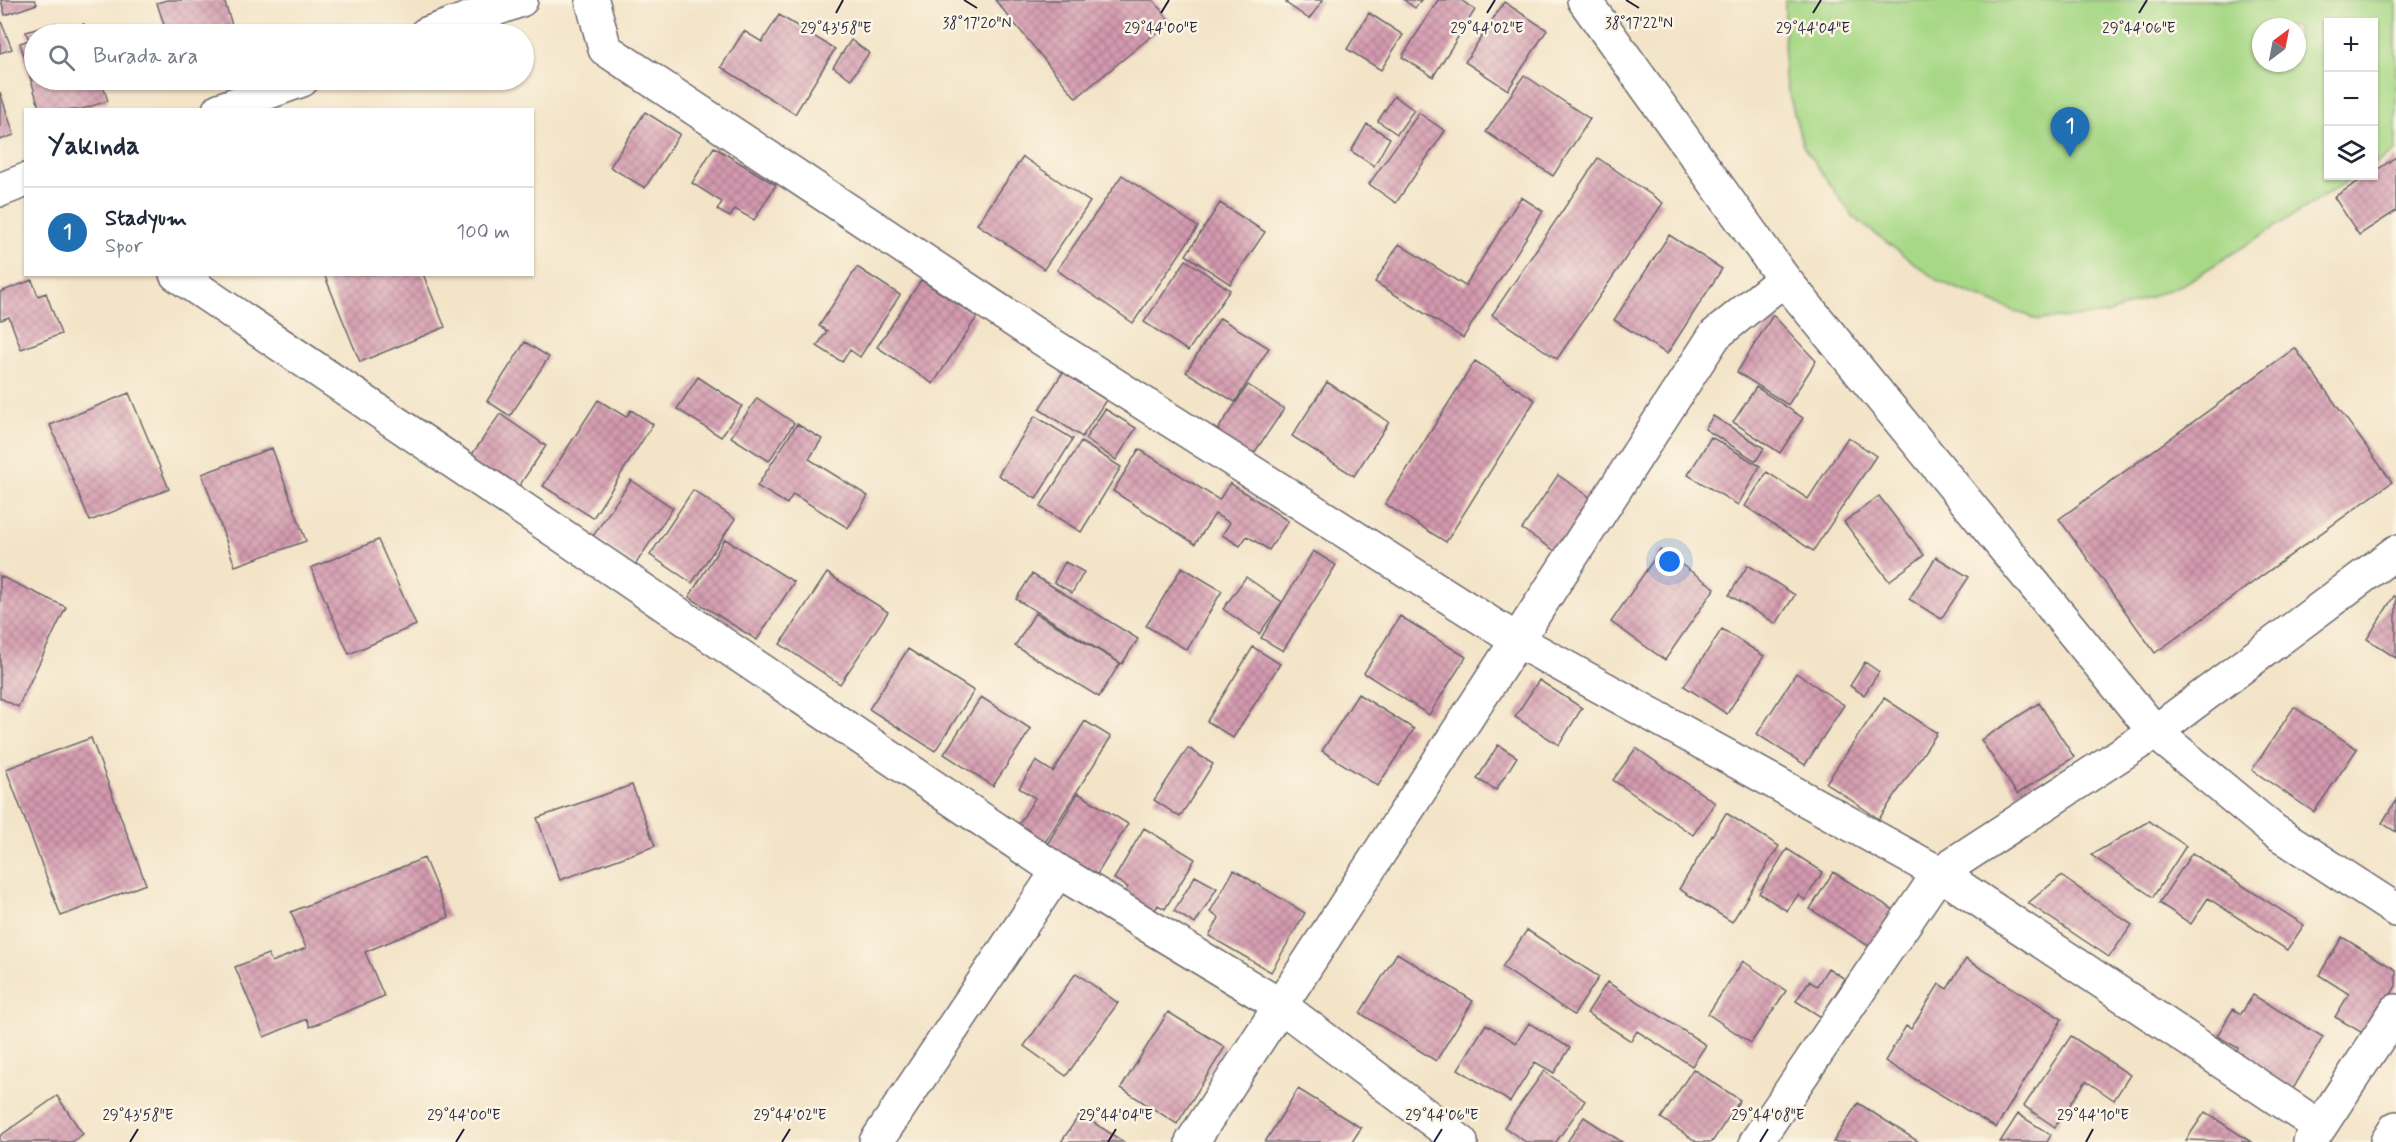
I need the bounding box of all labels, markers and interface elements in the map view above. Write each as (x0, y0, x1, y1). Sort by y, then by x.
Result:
text: 38°17'20"N (943, 14, 1011, 34)
text: 38°17'22"N (1605, 14, 1673, 34)
north arrow (2252, 18, 2306, 72)
map controls (2324, 18, 2378, 180)
button: + (2324, 18, 2378, 72)
text: 29°43'58"E (800, 19, 872, 39)
text: 29°44'00"E (1124, 19, 1198, 39)
text: 29°44'02"E (1451, 19, 1524, 39)
text: 29°44'04"E (1776, 19, 1850, 39)
text: 29°44'06"E (2102, 19, 2176, 39)
search box (24, 24, 534, 90)
icon: search (45, 41, 78, 74)
text: Burada ara (93, 43, 198, 71)
button: − (2324, 72, 2378, 126)
pin: 1 (2050, 108, 2090, 157)
button: layers (2324, 126, 2378, 180)
text: Yakında (48, 130, 140, 164)
text: Stadyum (105, 205, 187, 233)
text: 1 (63, 219, 72, 246)
text: 100 m (456, 219, 510, 246)
text: Spor (105, 233, 143, 260)
your location (1655, 547, 1684, 576)
text: 29°43'58"E (102, 1106, 174, 1126)
text: 29°44'00"E (427, 1106, 501, 1126)
text: 29°44'02"E (754, 1106, 827, 1126)
text: 29°44'04"E (1079, 1106, 1153, 1126)
text: 29°44'06"E (1405, 1106, 1479, 1126)
text: 29°44'08"E (1731, 1106, 1805, 1126)
text: 29°44'10"E (2057, 1106, 2129, 1126)

